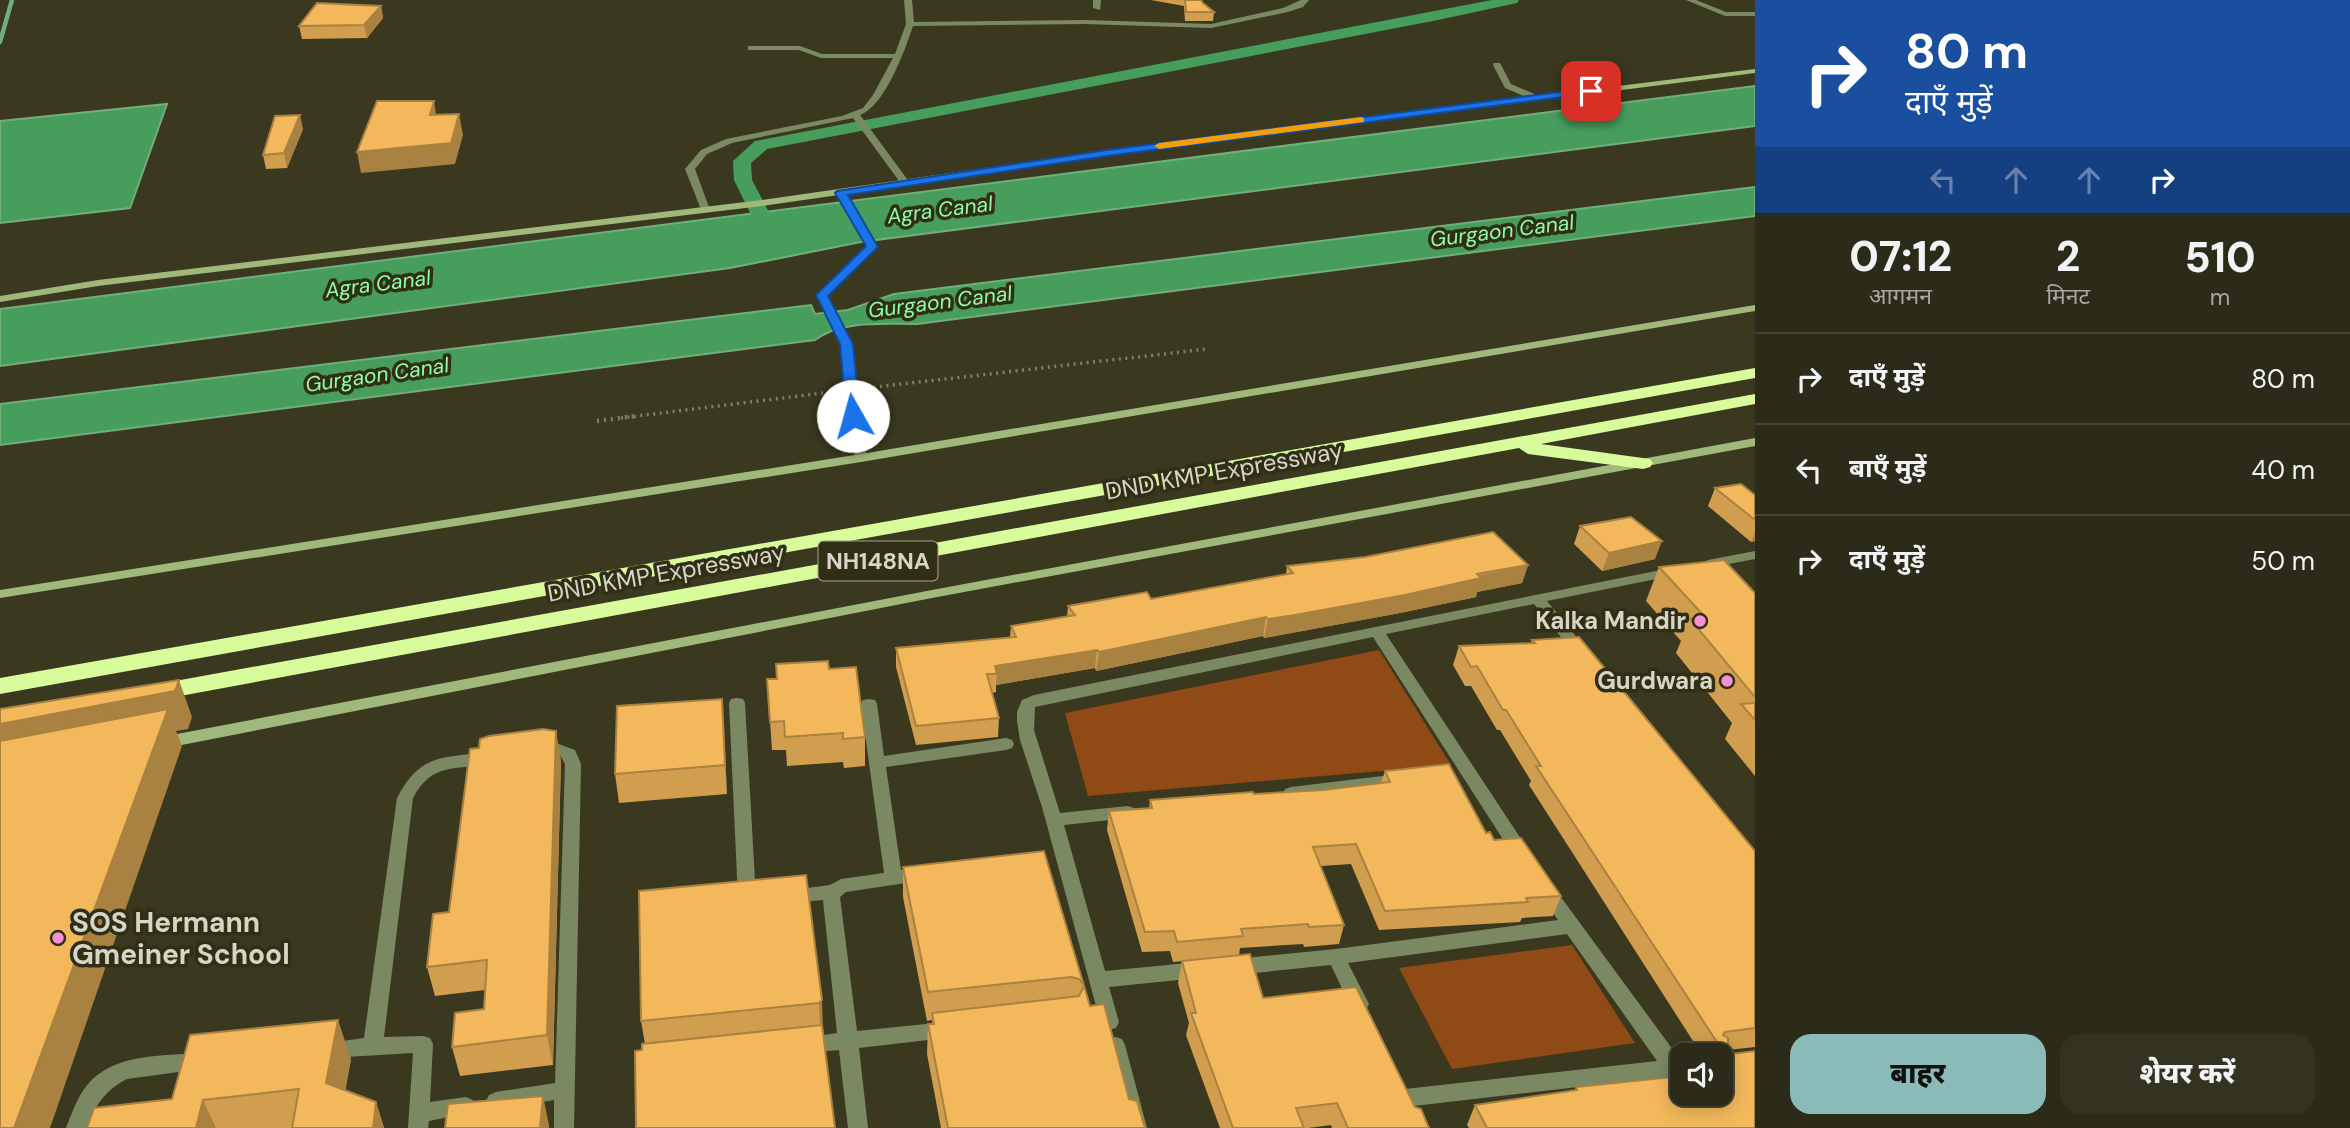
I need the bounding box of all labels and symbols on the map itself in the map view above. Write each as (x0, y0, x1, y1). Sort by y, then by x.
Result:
pin (1561, 61, 1621, 121)
water label: Agra Canal (885, 190, 995, 230)
water label: Gurgaon Canal (1429, 208, 1576, 254)
water label: Agra Canal (323, 264, 433, 304)
water label: Gurgaon Canal (867, 279, 1014, 325)
water label: Gurgaon Canal (303, 351, 451, 399)
position arrow (816, 379, 890, 453)
street label: DND KMP Expressway (1103, 434, 1345, 507)
street label: DND KMP Expressway (545, 536, 787, 609)
road number: NH148NA (818, 541, 938, 580)
place label: Kalka Mandir (1535, 605, 1686, 636)
marker: Kalka Mandir (1692, 613, 1708, 629)
place label: Gurdwara (1597, 665, 1713, 696)
marker: Gurdwara (1719, 673, 1735, 689)
place label: SOS Hermann Gmeiner School (72, 904, 290, 973)
marker: SOS Hermann Gmeiner School (50, 930, 66, 946)

